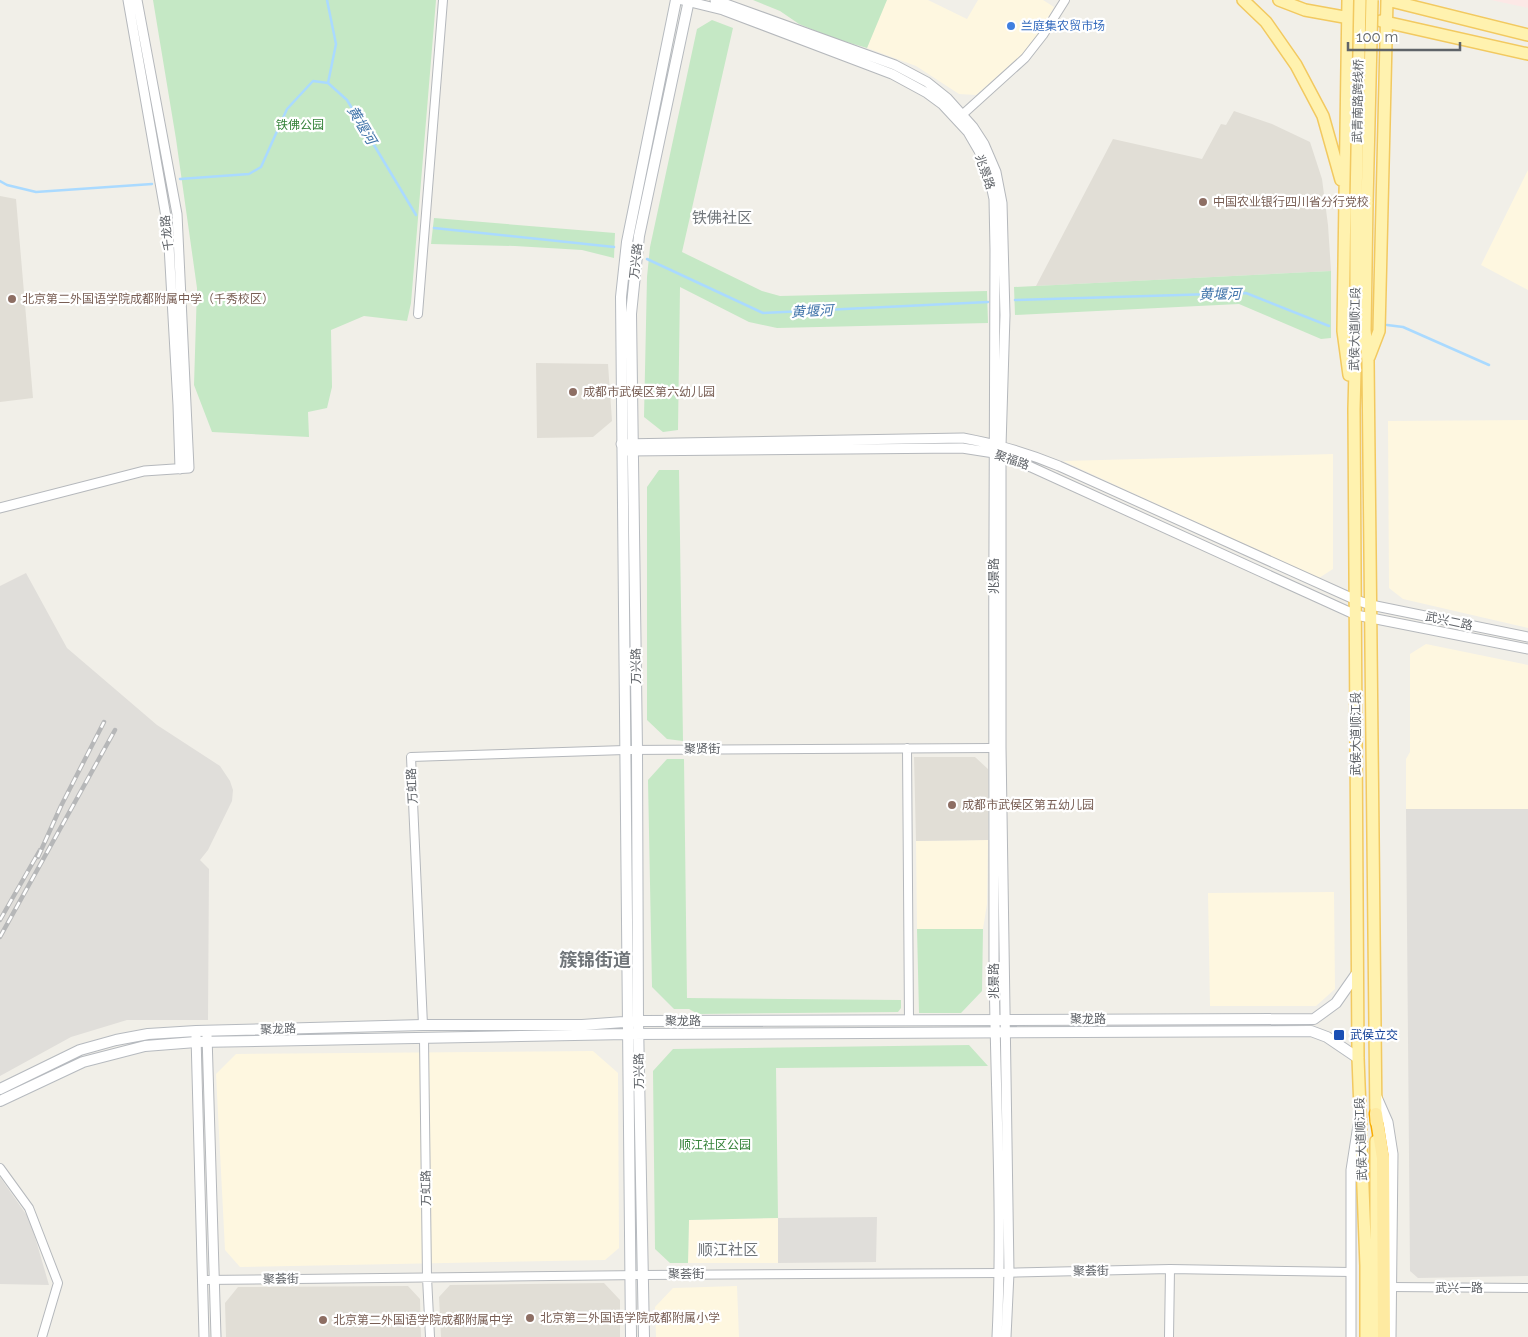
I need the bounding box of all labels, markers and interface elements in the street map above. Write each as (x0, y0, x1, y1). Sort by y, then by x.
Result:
place label: 兰庭集农贸市场 (1021, 19, 1105, 33)
marker: 兰庭集农贸市场 (1005, 20, 1017, 32)
scale bar (1348, 20, 1460, 52)
text: 100 m (1356, 28, 1398, 46)
street label: 武青南路跨线桥 (1350, 59, 1366, 143)
water label: 黄堰河 (344, 103, 381, 150)
park label: 铁佛公园 (276, 118, 324, 132)
street label: 兆景路 (973, 153, 997, 191)
place label: 中国农业银行四川省分行党校 (1213, 195, 1369, 209)
marker: 中国农业银行四川省分行党校 (1197, 196, 1209, 208)
district label: 铁佛社区 (692, 209, 752, 227)
street label: 千龙路 (158, 214, 176, 252)
street label: 万兴路 (627, 242, 645, 280)
water label: 黄堰河 (1199, 286, 1244, 302)
street label: 武侯大道顺江段 (1347, 287, 1363, 371)
place label: 北京第二外国语学院成都附属中学（千秀校区） (22, 292, 274, 306)
marker: 北京第二外国语学院成都附属中学（千秀校区） (6, 293, 18, 305)
water label: 黄堰河 (791, 302, 836, 320)
place label: 成都市武侯区第六幼儿园 (583, 385, 715, 399)
marker: 成都市武侯区第六幼儿园 (567, 386, 579, 398)
street label: 聚福路 (993, 448, 1031, 472)
street label: 兆景路 (987, 558, 1001, 594)
street label: 武兴二路 (1424, 609, 1474, 633)
street label: 万兴路 (629, 648, 643, 684)
street label: 武侯大道顺江段 (1349, 692, 1363, 776)
street label: 聚贤街 (684, 742, 720, 756)
street label: 万虹路 (404, 768, 420, 804)
place label: 成都市武侯区第五幼儿园 (962, 798, 1094, 812)
marker: 成都市武侯区第五幼儿园 (946, 799, 958, 811)
district label: 簇锦街道 (559, 949, 631, 970)
street label: 兆景路 (987, 963, 1001, 999)
street label: 聚龙路 (1070, 1012, 1106, 1026)
street label: 聚龙路 (665, 1014, 701, 1028)
street label: 聚龙路 (260, 1021, 296, 1037)
marker: 武侯立交 (1332, 1028, 1346, 1042)
place label: 武侯立交 (1350, 1028, 1398, 1042)
street label: 万兴路 (632, 1053, 646, 1089)
street label: 武侯大道顺江段 (1353, 1097, 1369, 1181)
park label: 顺江社区公园 (679, 1138, 751, 1152)
street label: 万虹路 (419, 1170, 433, 1206)
district label: 顺江社区 (698, 1241, 758, 1259)
street label: 聚荟街 (1073, 1264, 1109, 1278)
street label: 聚荟街 (668, 1267, 704, 1281)
street label: 聚荟街 (263, 1272, 299, 1286)
street label: 武兴一路 (1435, 1281, 1483, 1295)
place label: 北京第二外国语学院成都附属小学 (540, 1311, 720, 1325)
marker: 北京第二外国语学院成都附属小学 (524, 1312, 536, 1324)
place label: 北京第二外国语学院成都附属中学 (333, 1313, 513, 1327)
marker: 北京第二外国语学院成都附属中学 (317, 1314, 329, 1326)

